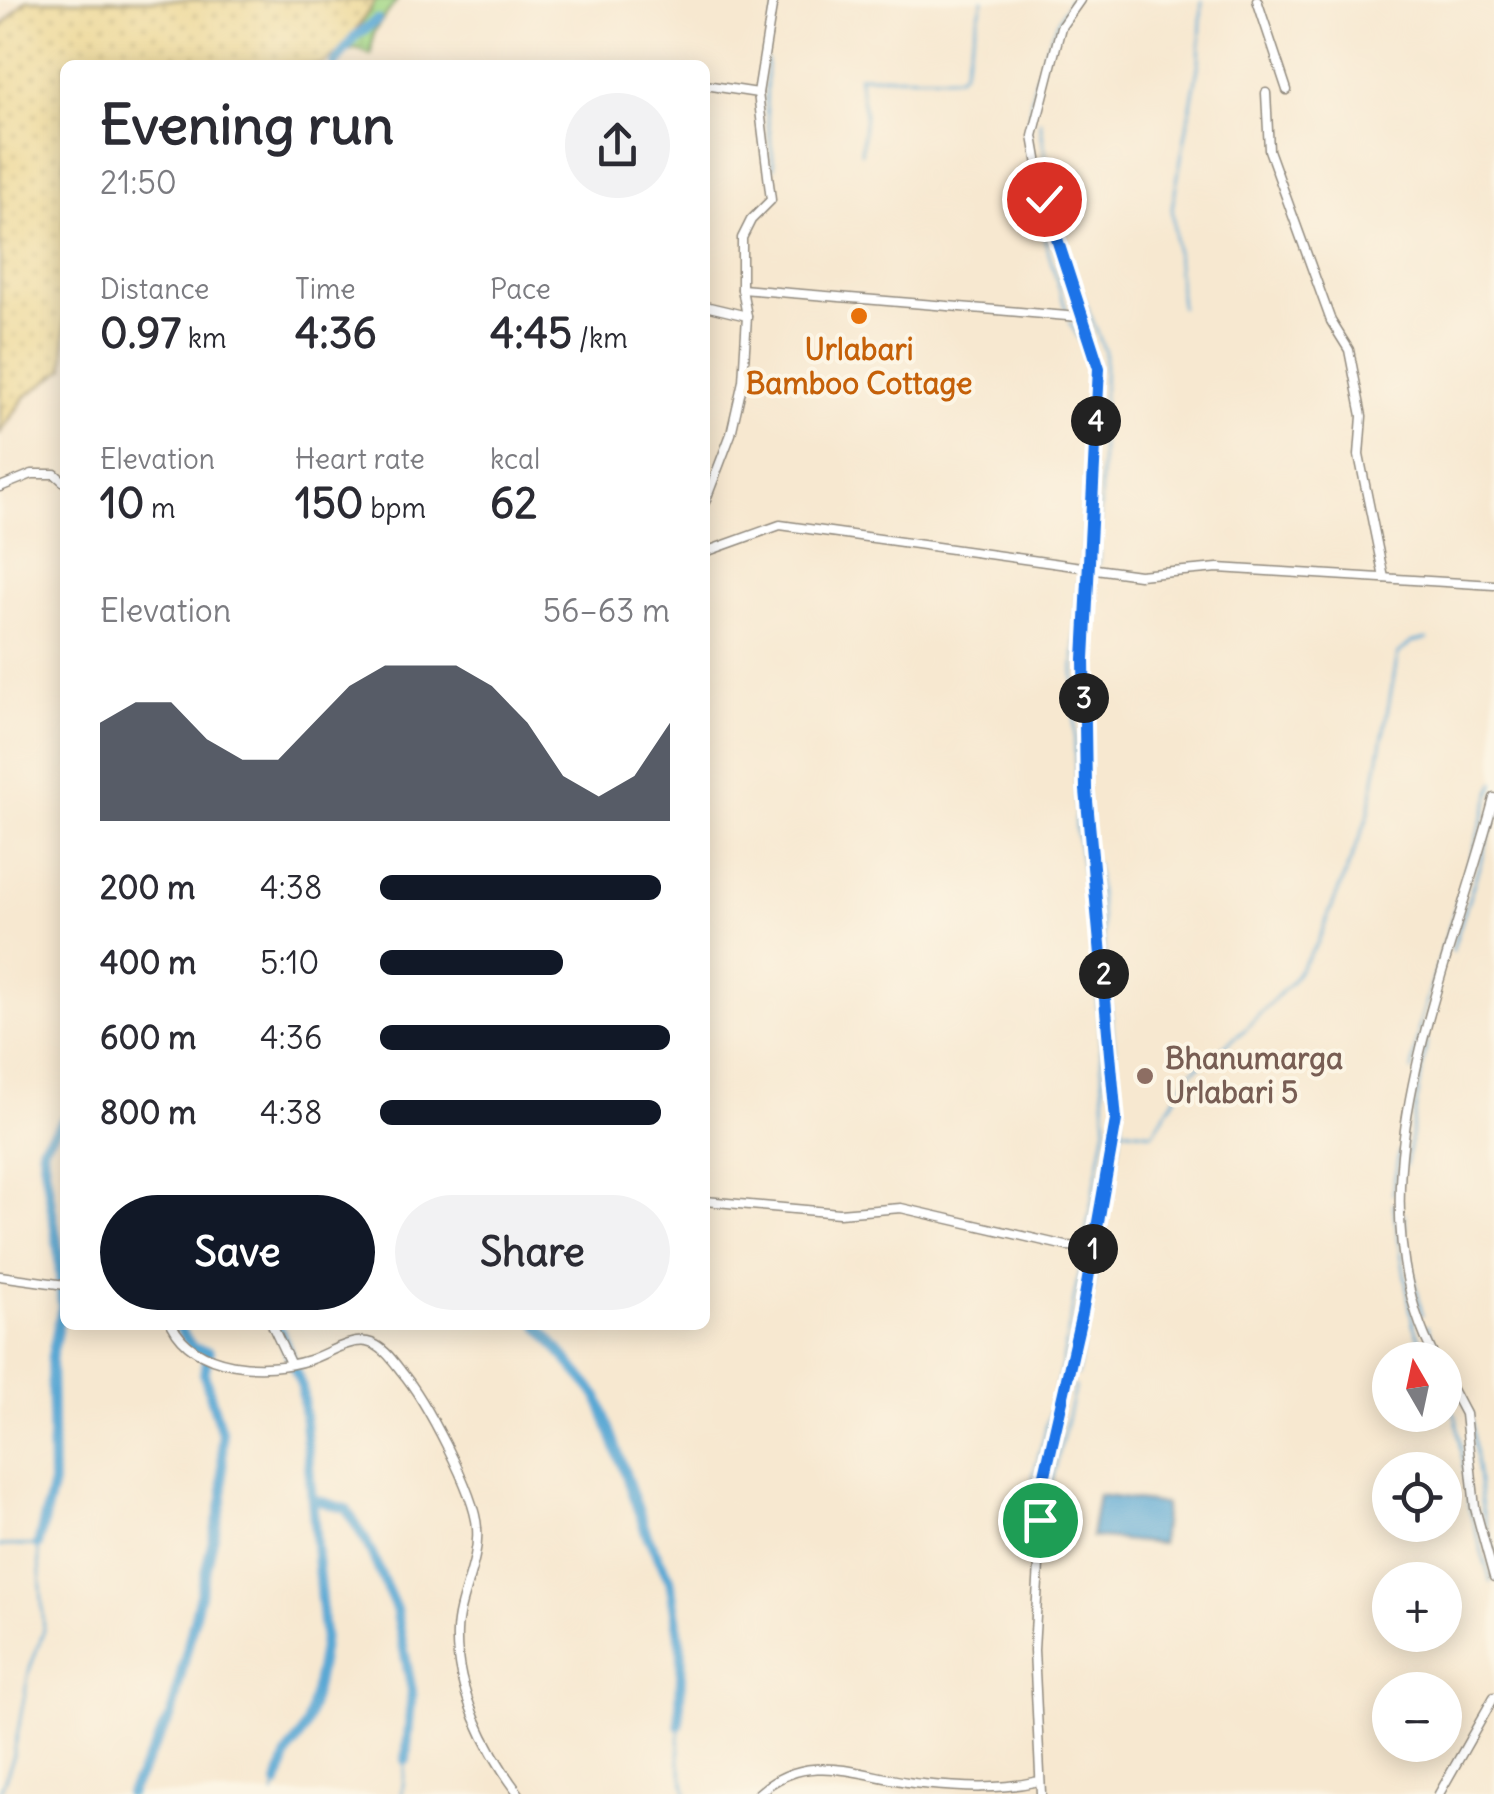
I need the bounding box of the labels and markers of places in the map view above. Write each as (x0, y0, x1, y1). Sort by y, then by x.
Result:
pin (1002, 157, 1087, 242)
marker: Urlabari Bamboo Cottage (848, 305, 870, 327)
place label: Urlabari Bamboo Cottage (746, 330, 972, 402)
pin: 4 (1071, 396, 1121, 446)
pin: 3 (1059, 673, 1109, 723)
pin: 2 (1079, 949, 1129, 999)
place label: Bhanumarga Urlabari 5 (1165, 1039, 1343, 1111)
marker: Bhanumarga Urlabari 5 (1134, 1065, 1156, 1087)
pin: 1 (1068, 1224, 1118, 1274)
pin (998, 1478, 1083, 1563)

